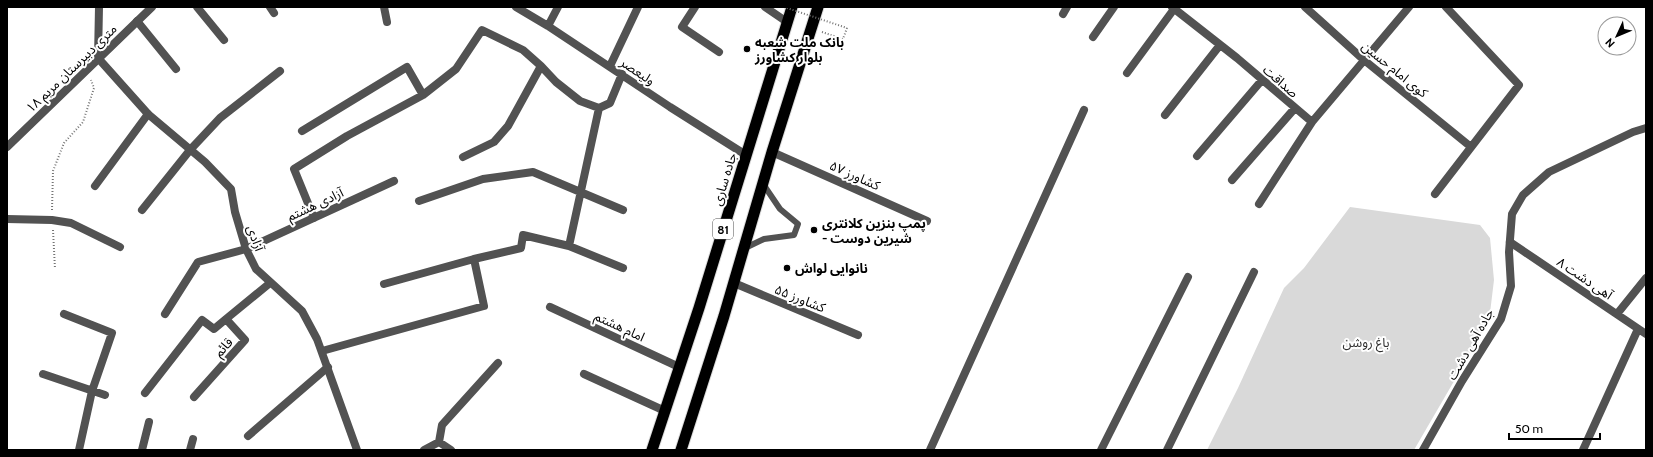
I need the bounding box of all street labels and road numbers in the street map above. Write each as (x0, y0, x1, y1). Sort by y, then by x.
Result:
street label: ۱۸ متری دبیرستان مریم (22, 20, 122, 118)
street label: کوی امام حسین (1358, 38, 1432, 102)
street label: ولیعصر (617, 53, 658, 88)
street label: صداقت (1260, 61, 1302, 101)
street label: جاده ساری (708, 150, 741, 208)
street label: کشاورز ۵۷ (827, 157, 883, 193)
street label: آزادی هشتم (284, 184, 348, 227)
road number: 81 (713, 219, 733, 239)
street label: آزادی (243, 223, 268, 255)
street label: آهی دشت ۸ (1553, 253, 1617, 304)
street label: کشاورز ۵۵ (772, 281, 828, 316)
street label: جاده آهی دشت (1443, 305, 1498, 383)
street label: امام هشتم (591, 307, 648, 347)
street label: قائم (210, 334, 238, 362)

